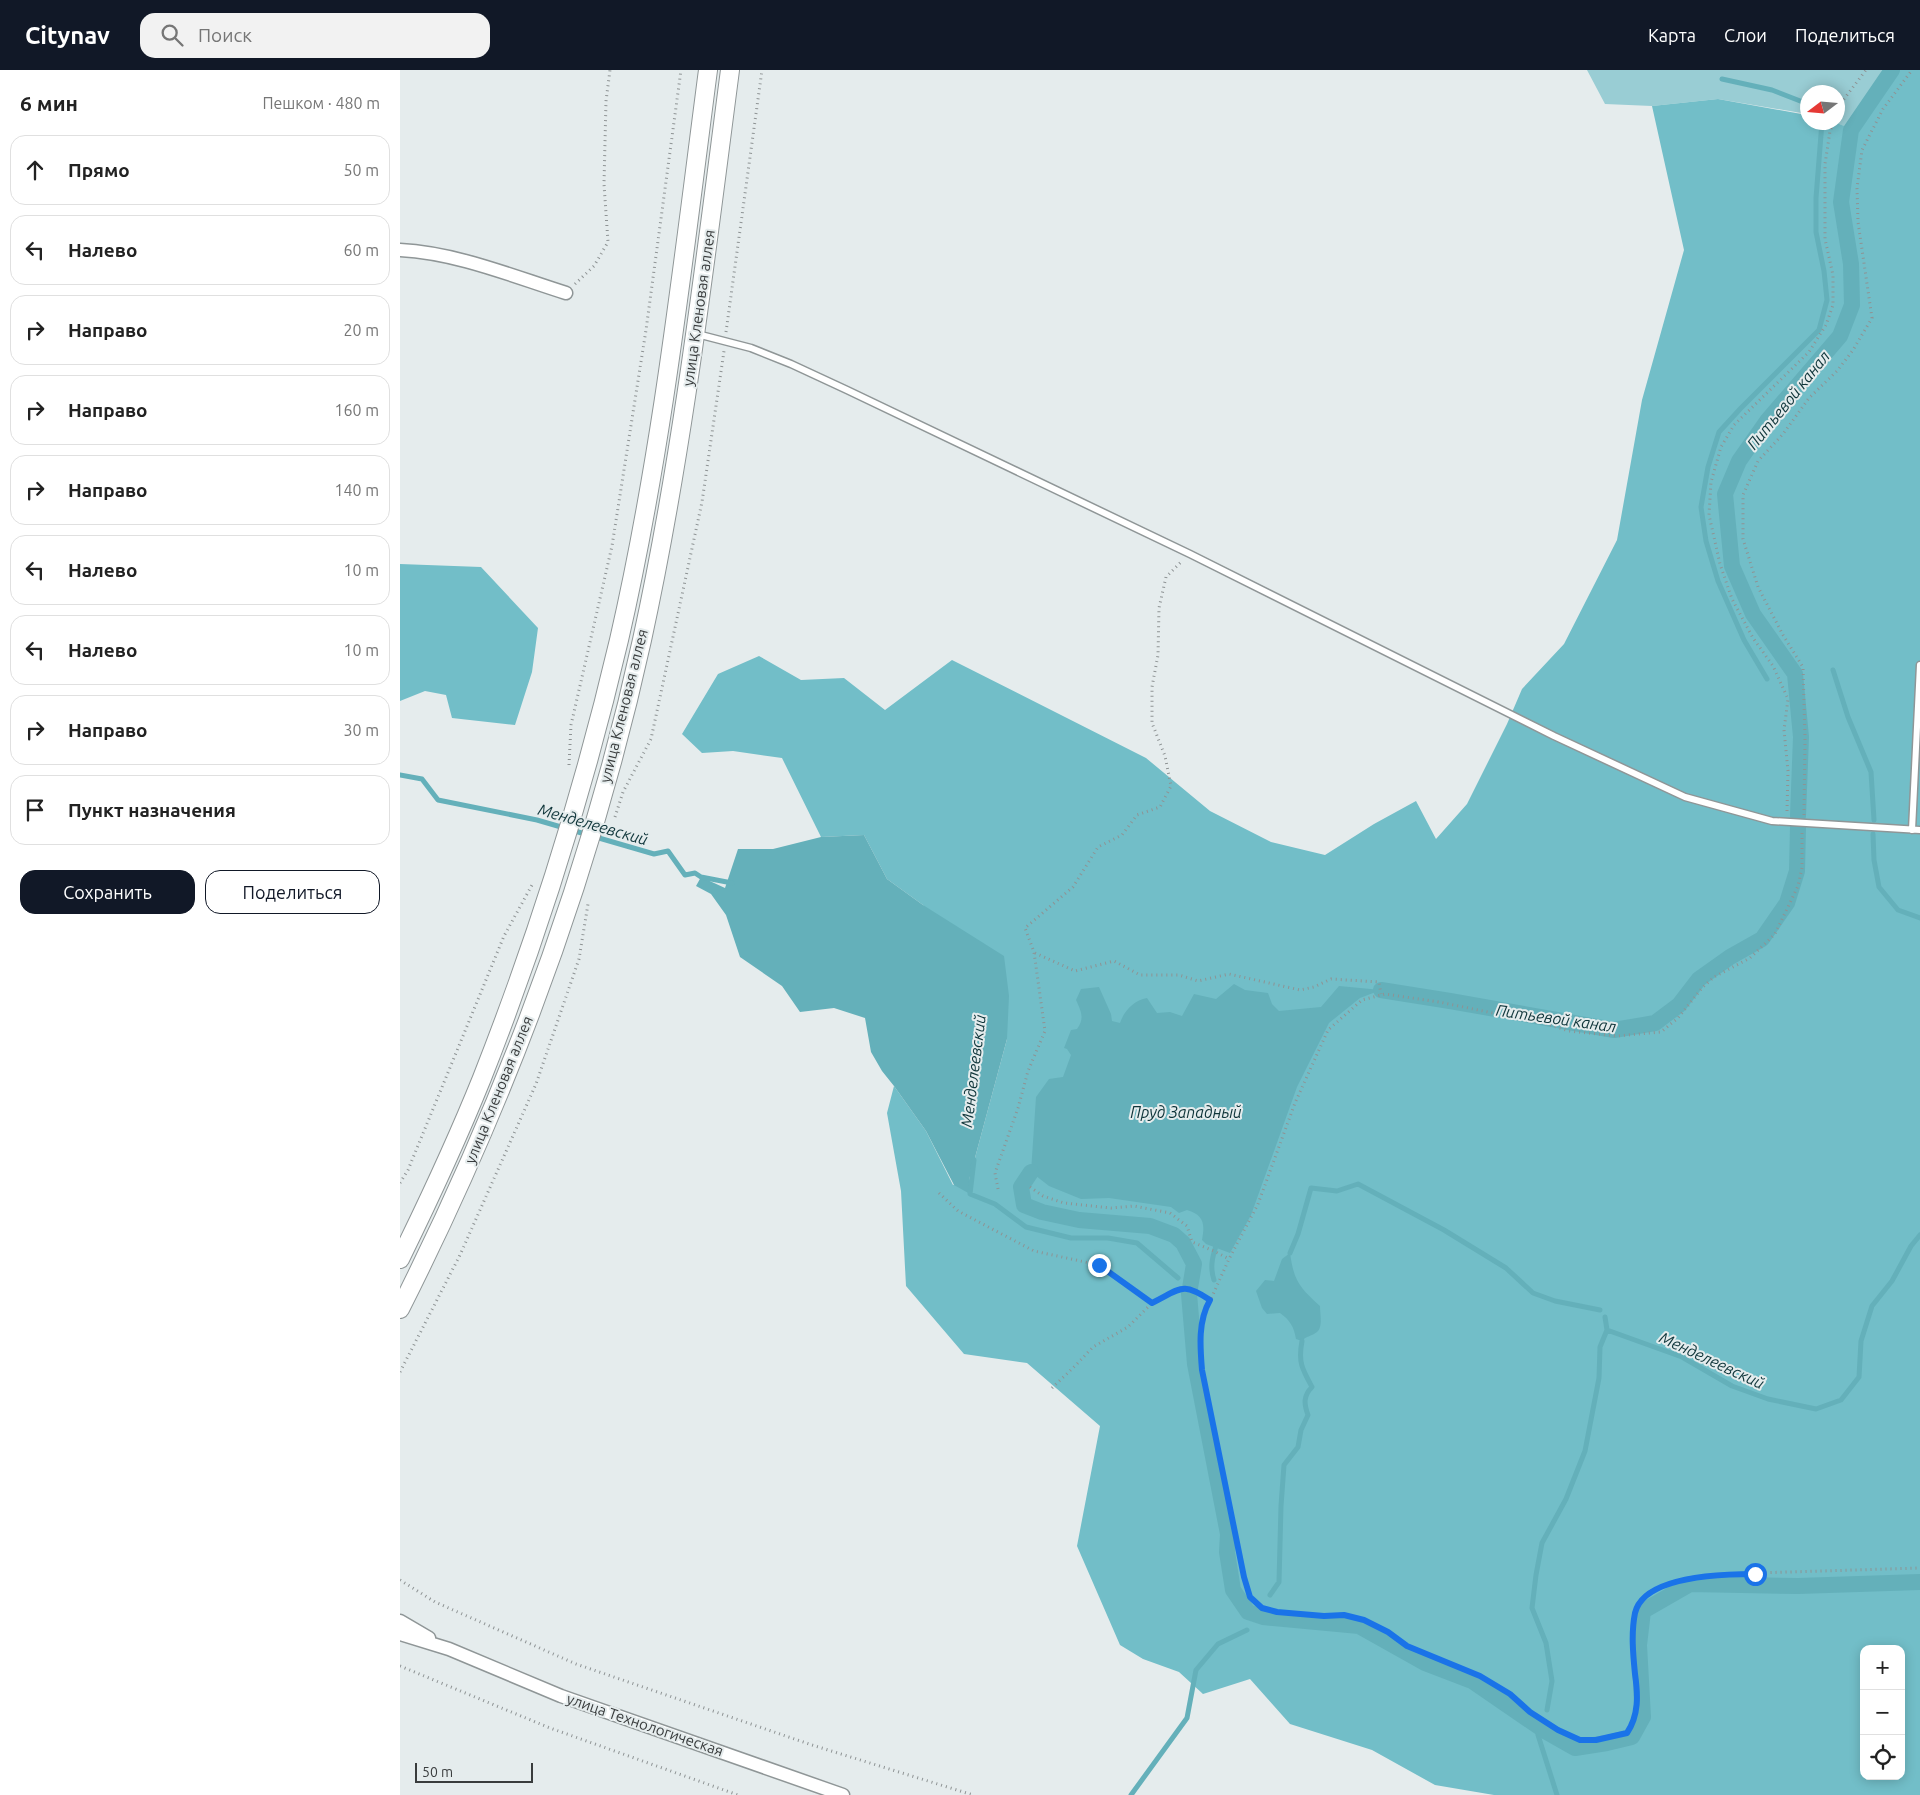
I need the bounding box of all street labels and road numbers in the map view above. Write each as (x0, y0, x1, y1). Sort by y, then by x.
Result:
street label: улица Кленовая аллея (679, 229, 718, 387)
street label: улица Кленовая аллея (596, 627, 651, 784)
street label: улица Кленовая аллея (461, 1014, 536, 1166)
street label: улица Технологическая (565, 1690, 726, 1759)

